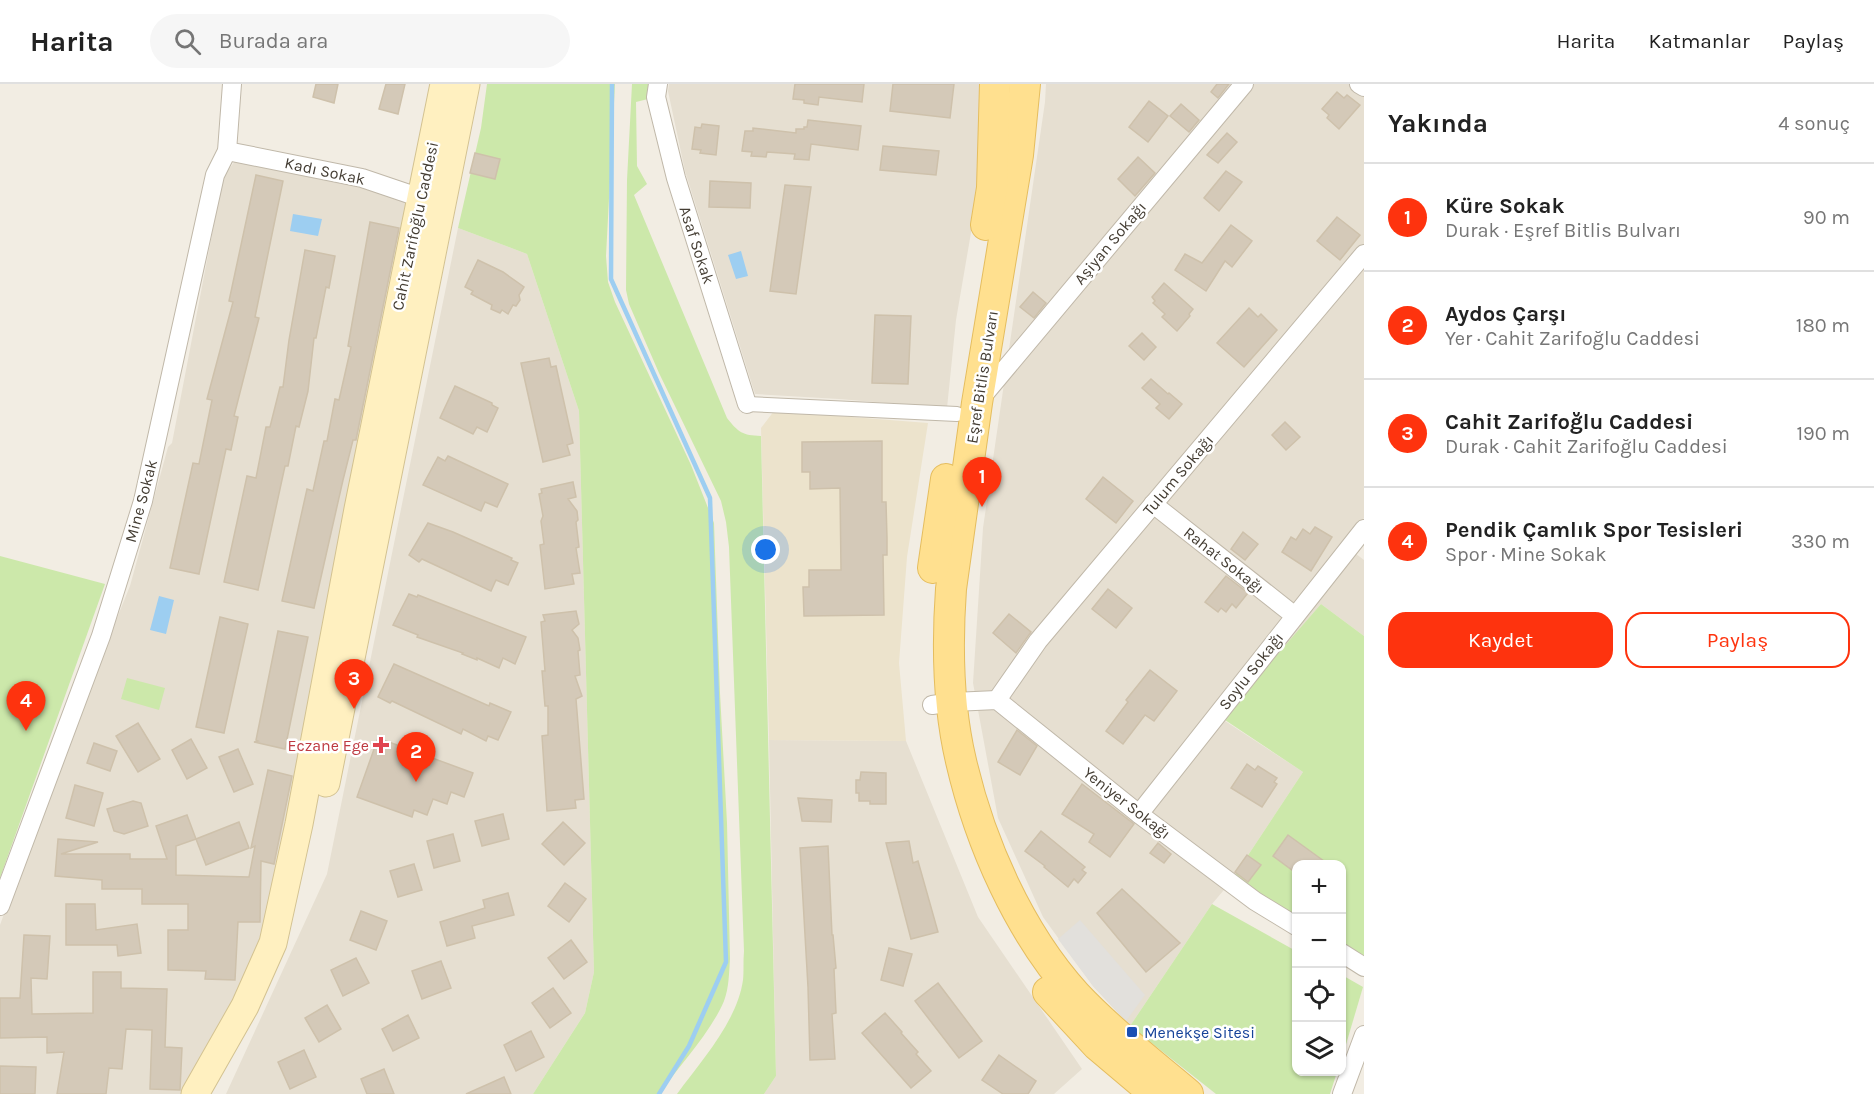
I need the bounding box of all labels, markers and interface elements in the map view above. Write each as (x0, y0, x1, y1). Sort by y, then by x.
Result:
search box (150, 14, 570, 68)
text: Harita (30, 25, 114, 58)
icon: search (171, 25, 204, 58)
text: Burada ara (219, 28, 328, 54)
text: Harita (1557, 29, 1615, 53)
text: Katmanlar (1648, 29, 1750, 53)
text: Paylaş (1783, 29, 1844, 53)
text: Yakında (1388, 108, 1488, 139)
text: 4 sonuç (1778, 112, 1850, 135)
street label: Cahit Zarifoğlu Caddesi (388, 140, 442, 312)
street label: Kadı Sokak (283, 153, 367, 189)
text: Küre Sokak (1445, 193, 1564, 219)
street label: Aşiyan Sokağı (1070, 198, 1150, 288)
street label: Asaf Sokak (675, 204, 719, 286)
text: 1 (1404, 206, 1411, 229)
text: 90 m (1803, 206, 1850, 229)
text: Durak · Eşref Bitlis Bulvarı (1445, 219, 1681, 242)
text: Aydos Çarşı (1445, 301, 1567, 327)
street label: Eşref Bitlis Bulvarı (962, 309, 1002, 445)
text: 2 (1401, 314, 1414, 337)
text: 180 m (1796, 314, 1850, 337)
text: Yer · Cahit Zarifoğlu Caddesi (1445, 327, 1700, 350)
text: Cahit Zarifoğlu Caddesi (1445, 409, 1693, 435)
text: 3 (1401, 422, 1414, 445)
text: 190 m (1796, 422, 1850, 445)
street label: Tulum Sokağı (1139, 431, 1217, 519)
text: Durak · Cahit Zarifoğlu Caddesi (1445, 435, 1728, 458)
street label: Mine Sokak (121, 457, 161, 545)
pin: 1 (962, 458, 1002, 507)
text: Pendik Çamlık Spor Tesisleri (1445, 517, 1743, 543)
street label: Rahat Sokağı (1180, 523, 1268, 597)
text: 4 (1402, 530, 1413, 553)
text: 330 m (1791, 530, 1850, 553)
your location (751, 535, 780, 564)
text: Spor · Mine Sokak (1445, 543, 1607, 566)
button: Kaydet (1388, 612, 1613, 668)
button: Paylaş (1625, 612, 1850, 668)
street label: Soylu Sokağı (1215, 628, 1287, 714)
pin: 3 (334, 660, 374, 709)
pin: 4 (6, 682, 46, 731)
pin: 2 (396, 732, 436, 782)
place label: Eczane Ege (287, 736, 369, 755)
marker: Eczane Ege (374, 738, 388, 752)
street label: Yeniyer Sokağı (1080, 763, 1174, 843)
map controls (1292, 860, 1346, 1076)
button: + (1292, 860, 1346, 914)
button: − (1292, 914, 1346, 968)
button: locate (1292, 968, 1346, 1022)
button: layers (1292, 1022, 1346, 1076)
place label: Menekşe Sitesi (1144, 1023, 1255, 1042)
marker: Menekşe Sitesi (1125, 1025, 1139, 1039)

